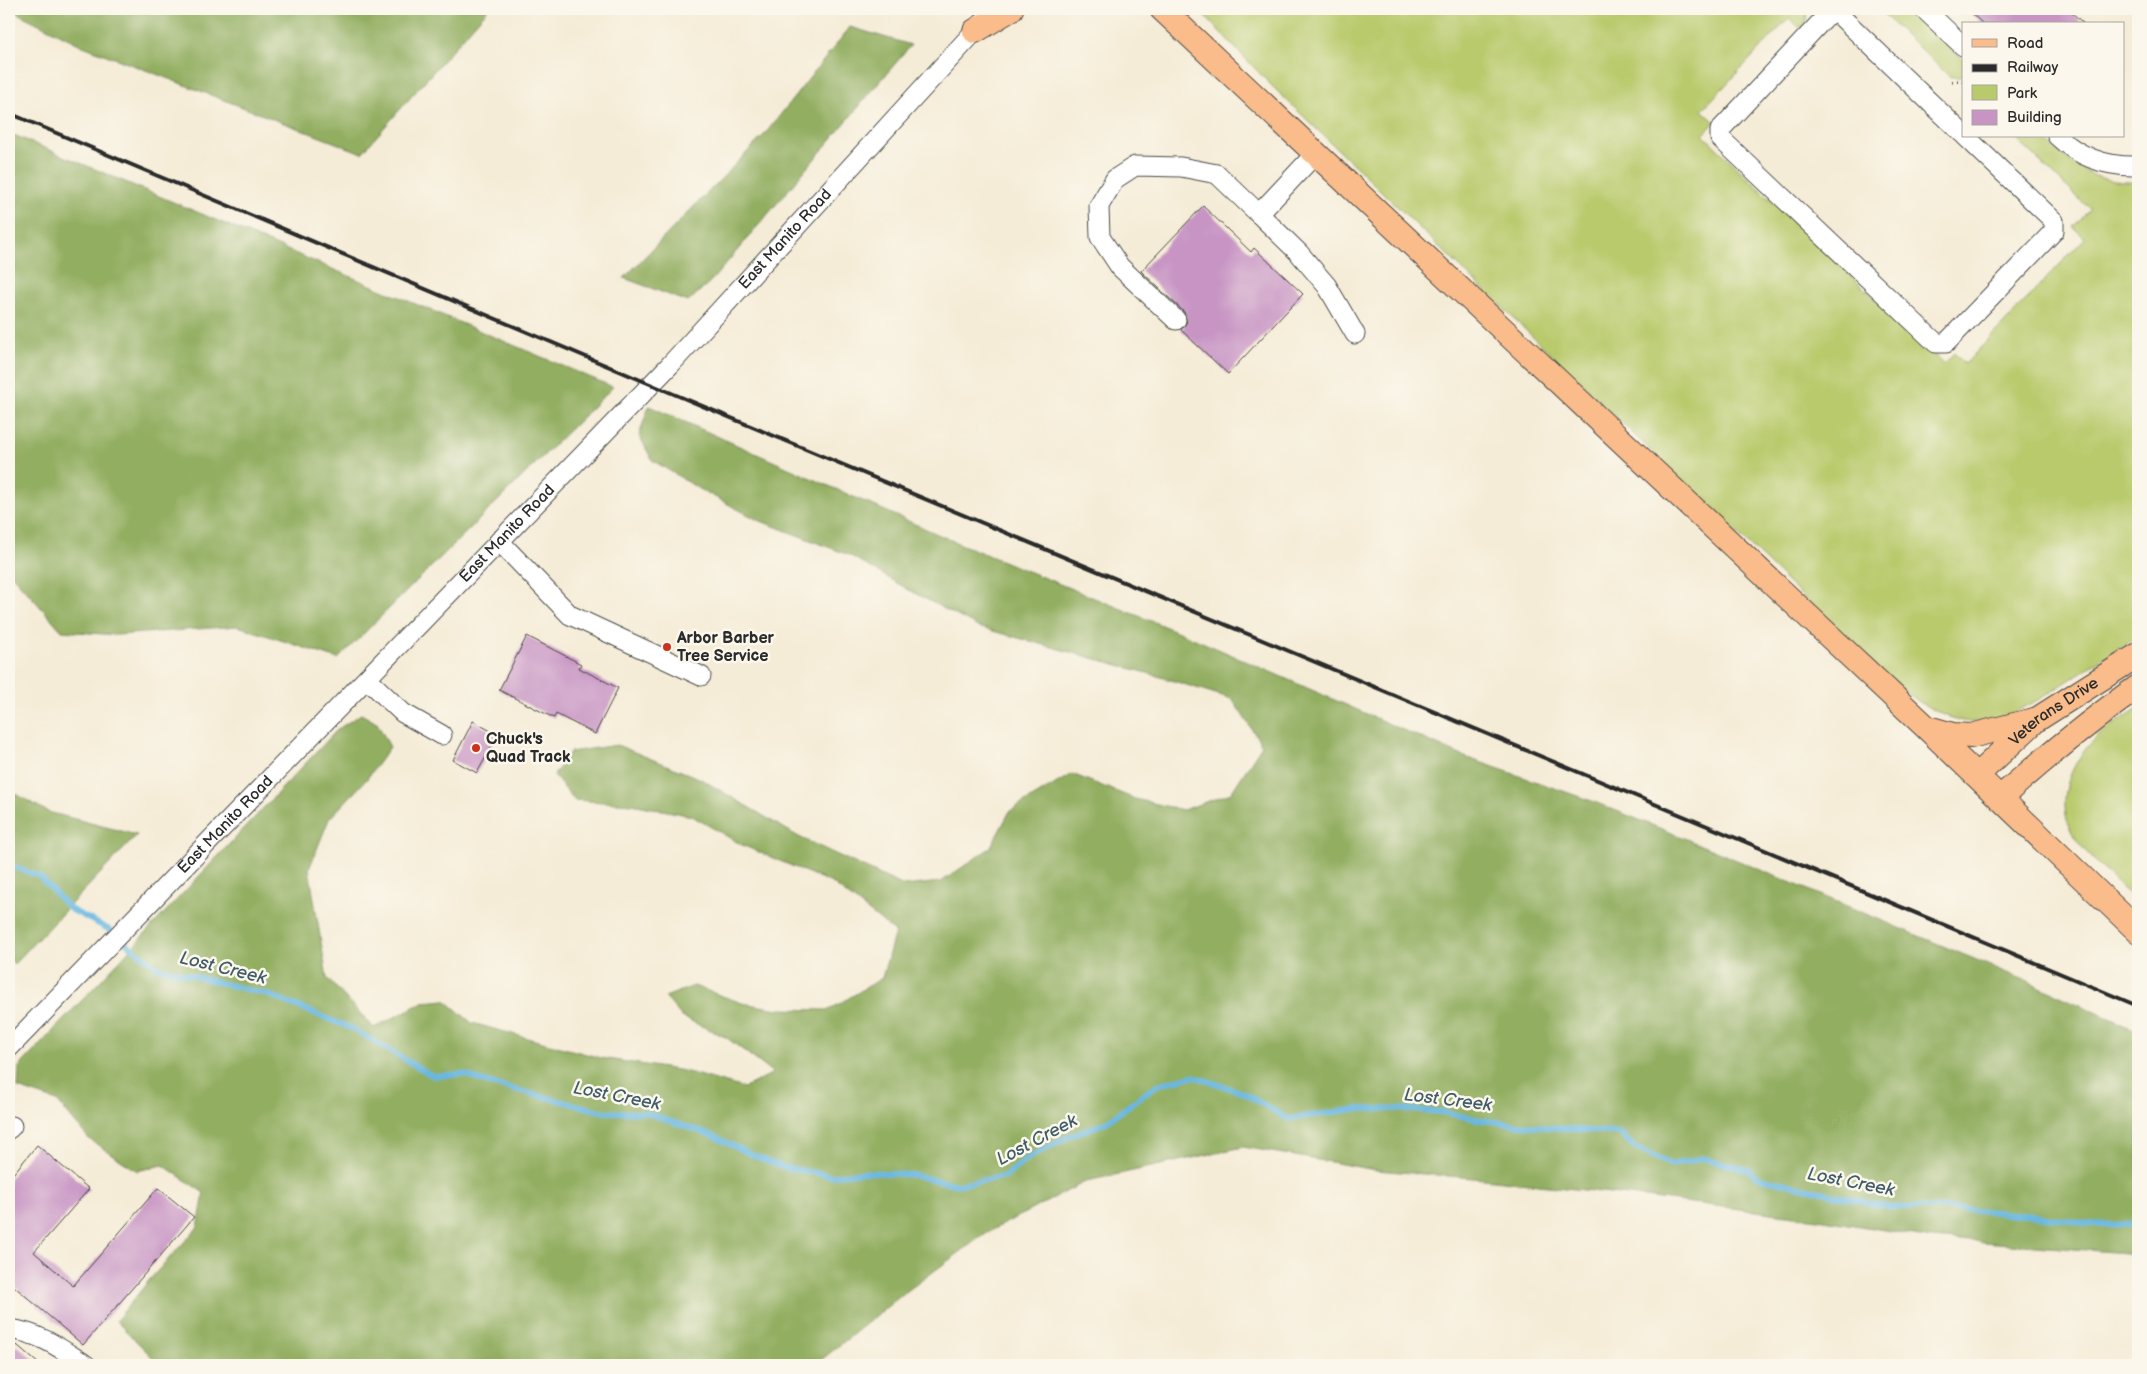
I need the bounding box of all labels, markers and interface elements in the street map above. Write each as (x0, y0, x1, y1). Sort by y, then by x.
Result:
legend (1962, 22, 2124, 138)
text: Road (2007, 34, 2043, 53)
text: Railway (2007, 58, 2058, 77)
text: Park (2007, 84, 2038, 103)
text: Building (2007, 108, 2062, 127)
street label: East Manito Road (734, 185, 835, 293)
street label: East Manito Road (455, 481, 559, 586)
place label: Arbor Barber Tree Service (676, 629, 775, 666)
marker: Arbor Barber Tree Service (661, 641, 673, 653)
street label: Veterans Drive (2005, 673, 2102, 750)
place label: Chuck's Quad Track (486, 730, 571, 767)
marker: Chuck's Quad Track (470, 742, 482, 754)
street label: East Manito Road (174, 772, 277, 877)
water label: Lost Creek (178, 947, 269, 989)
water label: Lost Creek (572, 1077, 663, 1115)
water label: Lost Creek (1403, 1084, 1494, 1116)
water label: Lost Creek (993, 1109, 1082, 1170)
water label: Lost Creek (1806, 1163, 1897, 1201)

